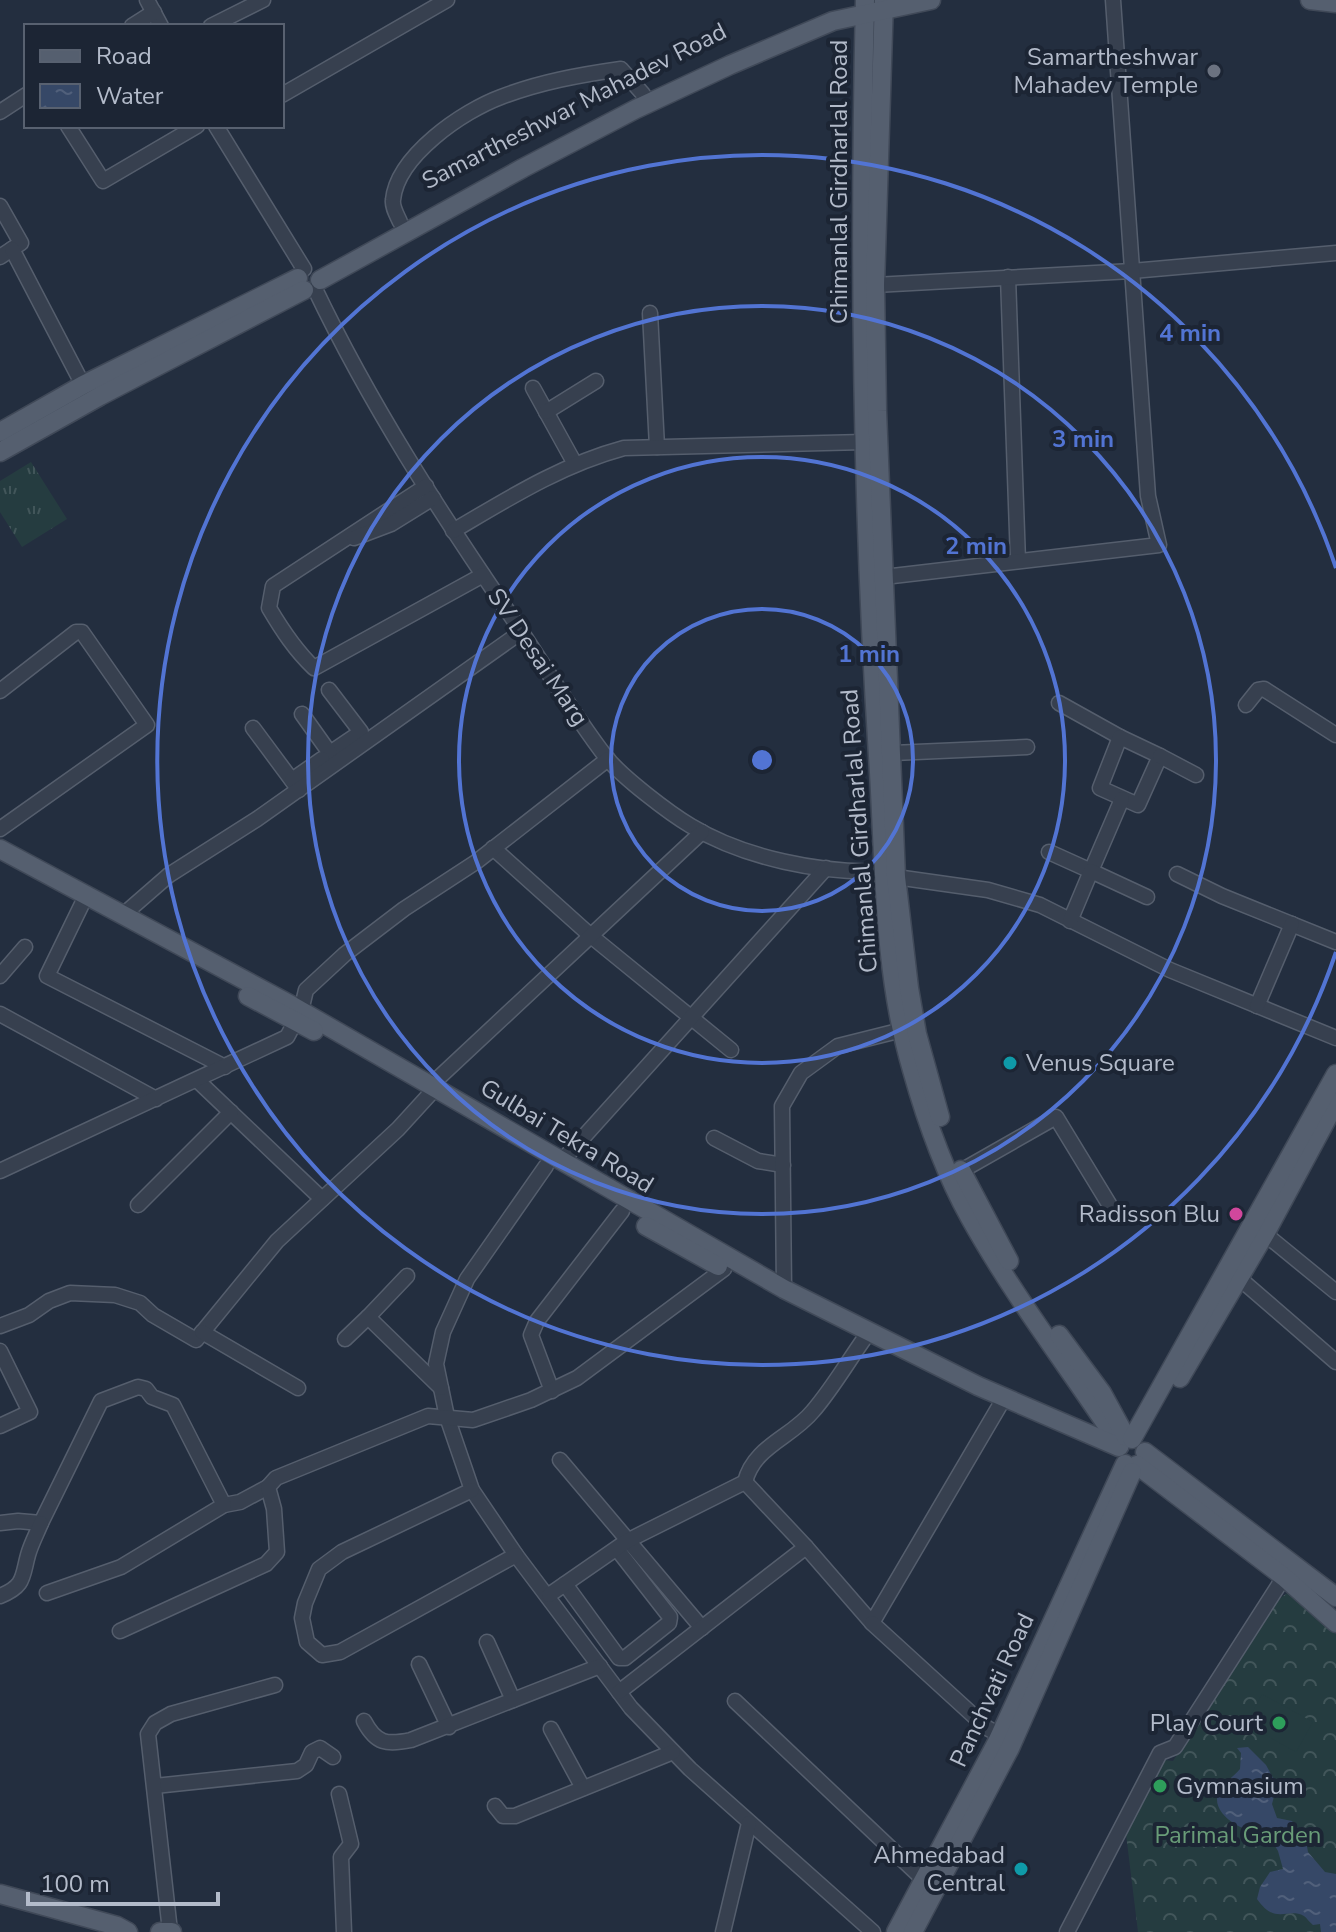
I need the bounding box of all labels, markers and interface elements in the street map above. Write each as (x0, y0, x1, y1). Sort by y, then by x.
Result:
street label: Samartheshwar Mahadev Road (416, 15, 732, 197)
legend (24, 24, 284, 128)
text: Road (96, 40, 152, 72)
street label: Chimanlal Girdharlal Road (823, 40, 855, 324)
place label: Samartheshwar Mahadev Temple (1014, 41, 1198, 101)
marker: Samartheshwar Mahadev Temple (1205, 62, 1223, 80)
text: Water (96, 80, 164, 112)
text: 4 min (1159, 317, 1221, 349)
text: 3 min (1052, 423, 1114, 455)
text: 2 min (945, 530, 1007, 562)
street label: SV Desai Marg (480, 582, 596, 732)
text: 1 min (838, 638, 900, 670)
street label: Chimanlal Girdharlal Road (833, 688, 885, 974)
centre of rings (748, 746, 776, 774)
place label: Venus Square (1025, 1047, 1175, 1079)
marker: Venus Square (1001, 1054, 1019, 1072)
street label: Gulbai Tekra Road (474, 1072, 660, 1200)
place label: Radisson Blu (1079, 1198, 1220, 1230)
marker: Radisson Blu (1227, 1205, 1245, 1223)
street label: Panchvati Road (942, 1608, 1042, 1772)
place label: Play Court (1150, 1707, 1264, 1739)
marker: Play Court (1270, 1714, 1288, 1732)
place label: Gymnasium (1176, 1770, 1304, 1802)
marker: Gymnasium (1151, 1777, 1169, 1795)
park label: Parimal Garden (1154, 1819, 1322, 1851)
place label: Ahmedabad Central (873, 1839, 1005, 1899)
scale bar (28, 1856, 218, 1906)
marker: Ahmedabad Central (1012, 1860, 1030, 1878)
text: 100 m (40, 1868, 110, 1900)

